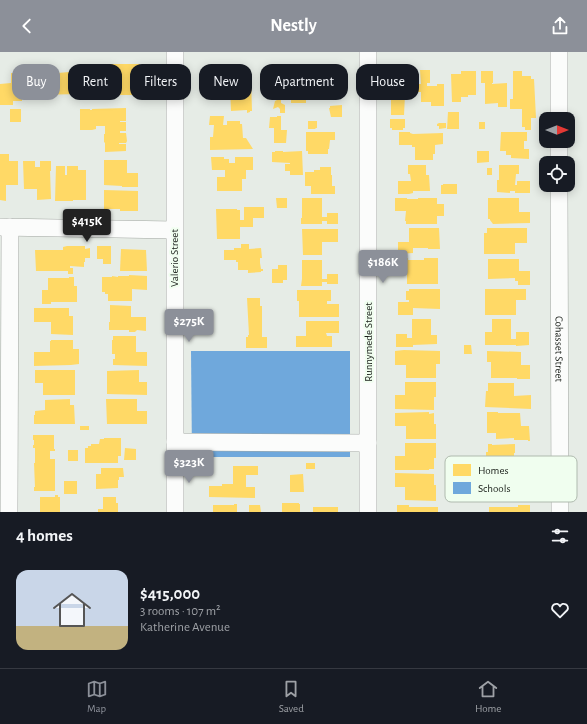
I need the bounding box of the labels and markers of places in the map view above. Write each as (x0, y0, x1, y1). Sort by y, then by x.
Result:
pin: $415K (59, 209, 115, 243)
pin: $186K (355, 250, 411, 284)
pin: $275K (161, 309, 217, 343)
pin: $323K (161, 450, 217, 484)

